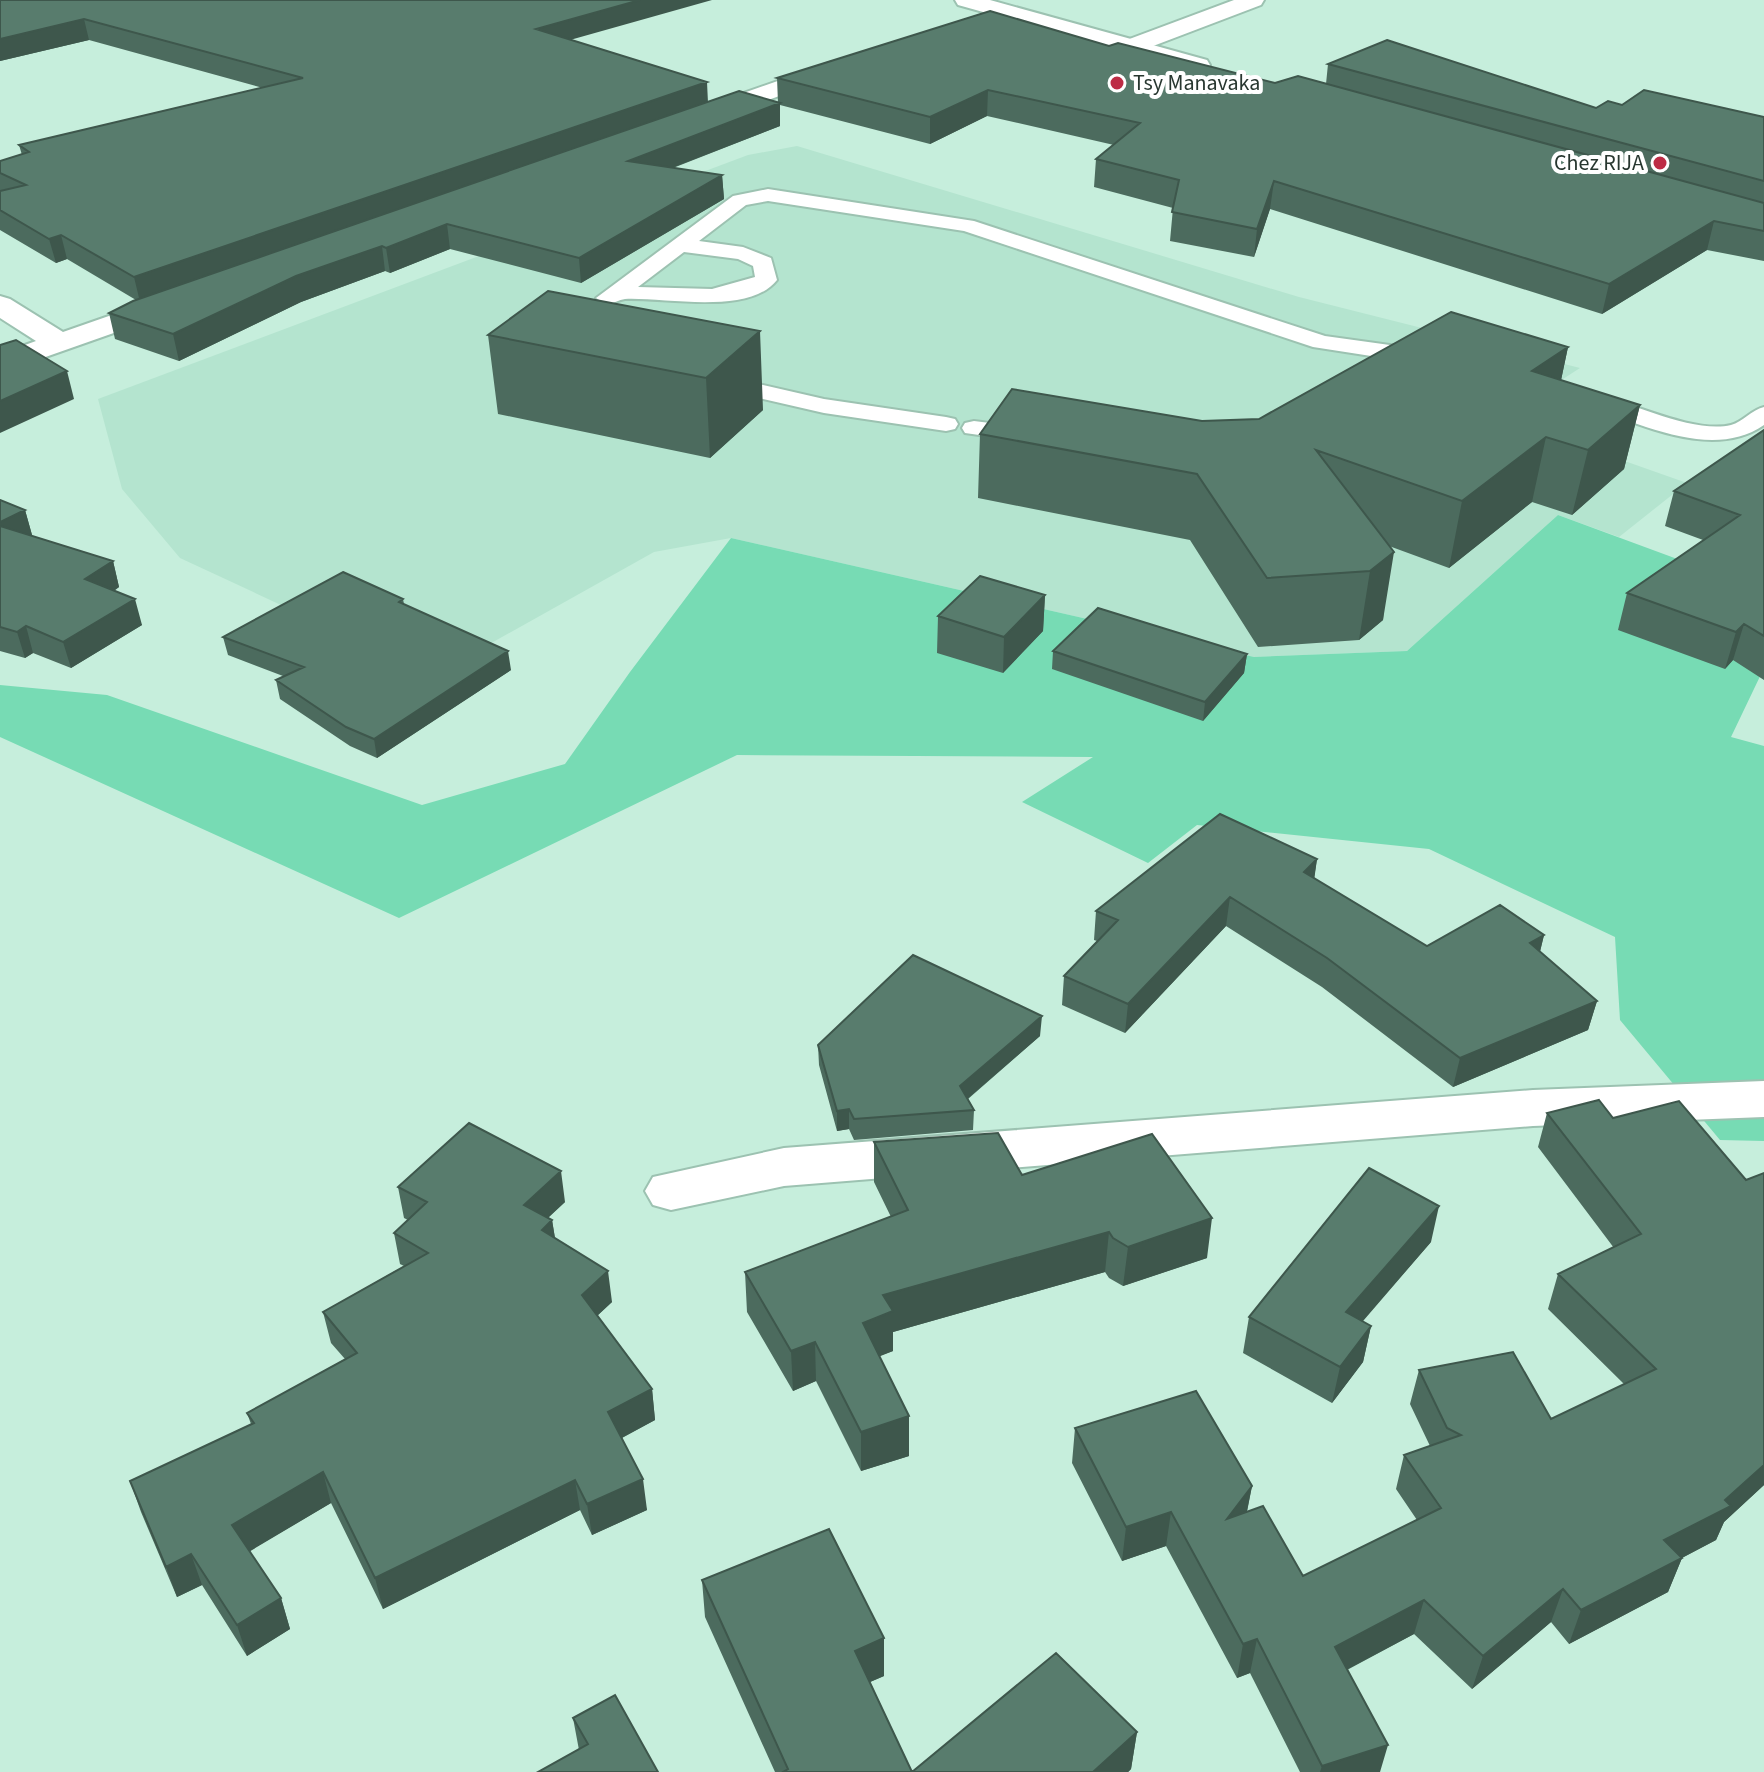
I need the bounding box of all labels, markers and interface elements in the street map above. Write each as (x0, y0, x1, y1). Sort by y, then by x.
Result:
place label: Tsy Manavaka (1133, 67, 1260, 99)
marker: Tsy Manavaka (1108, 74, 1126, 92)
place label: Chez RIJA (1554, 147, 1644, 179)
marker: Chez RIJA (1651, 154, 1669, 172)

